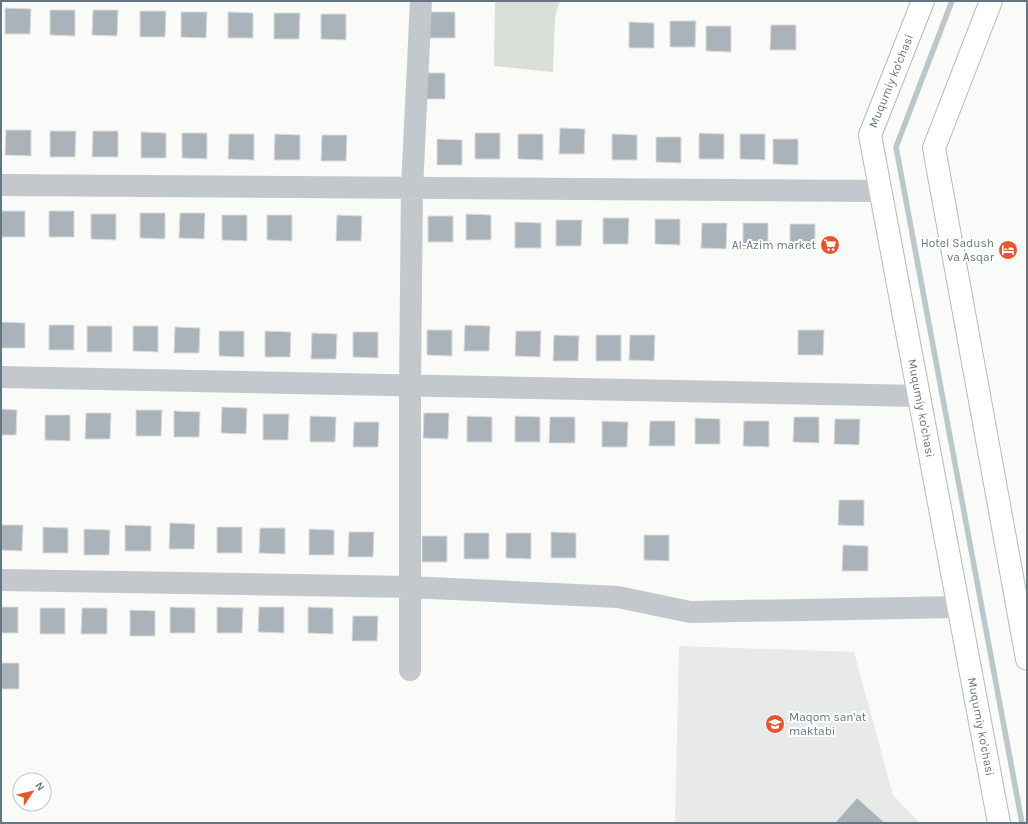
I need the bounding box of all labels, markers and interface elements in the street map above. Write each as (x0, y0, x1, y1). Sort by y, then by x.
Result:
street label: Muqumiy ko'chasi (866, 32, 916, 130)
supermarket icon: Al-Azim market (819, 234, 841, 256)
place label: Hotel Sadush va Asqar (921, 236, 995, 264)
place label: Al-Azim market (732, 238, 816, 252)
hotel icon: Hotel Sadush va Asqar (997, 239, 1019, 261)
street label: Muqumiy ko'chasi (905, 358, 937, 459)
street label: Muqumiy ko'chasi (965, 676, 997, 777)
place label: Maqom san'at maktabi (789, 710, 867, 738)
school or university icon: Maqom san'at maktabi (764, 713, 786, 735)
north arrow (12, 772, 52, 812)
text: N (32, 780, 47, 794)

